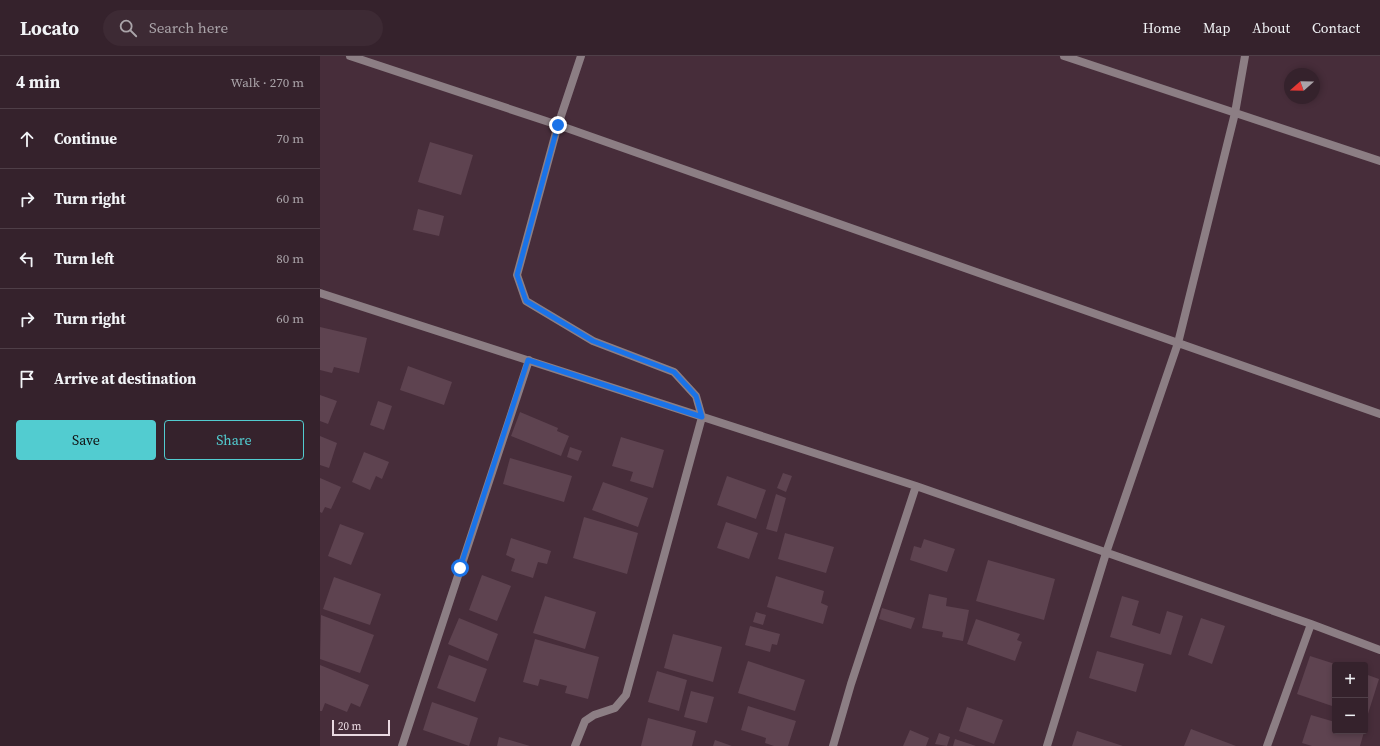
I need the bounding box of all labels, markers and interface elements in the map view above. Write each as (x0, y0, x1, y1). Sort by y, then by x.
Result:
search box (103, 10, 383, 46)
text: Locato (20, 15, 79, 41)
icon: search (117, 17, 139, 39)
text: Search here (149, 17, 228, 38)
text: Home (1143, 18, 1181, 38)
text: Map (1203, 18, 1230, 38)
text: About (1252, 18, 1290, 38)
text: Contact (1312, 18, 1360, 38)
north arrow (1284, 68, 1320, 104)
text: 4 min (16, 70, 60, 94)
text: Walk · 270 m (231, 74, 304, 91)
route end (549, 116, 567, 134)
icon: ahead (16, 128, 38, 150)
text: Continue (54, 128, 117, 149)
text: 70 m (276, 130, 304, 147)
icon: right (16, 188, 38, 210)
text: Turn right (54, 188, 126, 209)
text: 60 m (276, 190, 304, 207)
icon: left (16, 248, 38, 270)
text: Turn left (54, 248, 114, 269)
text: 80 m (276, 250, 304, 267)
icon: right (16, 308, 38, 330)
text: Turn right (54, 308, 126, 329)
text: 60 m (276, 310, 304, 327)
icon: arrive (16, 368, 38, 390)
text: Arrive at destination (54, 368, 196, 389)
button: Save (16, 420, 156, 460)
button: Share (164, 420, 304, 460)
route start (451, 559, 469, 577)
map controls (1332, 662, 1368, 734)
button: + (1332, 662, 1368, 698)
button: − (1332, 698, 1368, 734)
scale bar (332, 718, 390, 737)
text: 20 m (338, 719, 361, 734)

